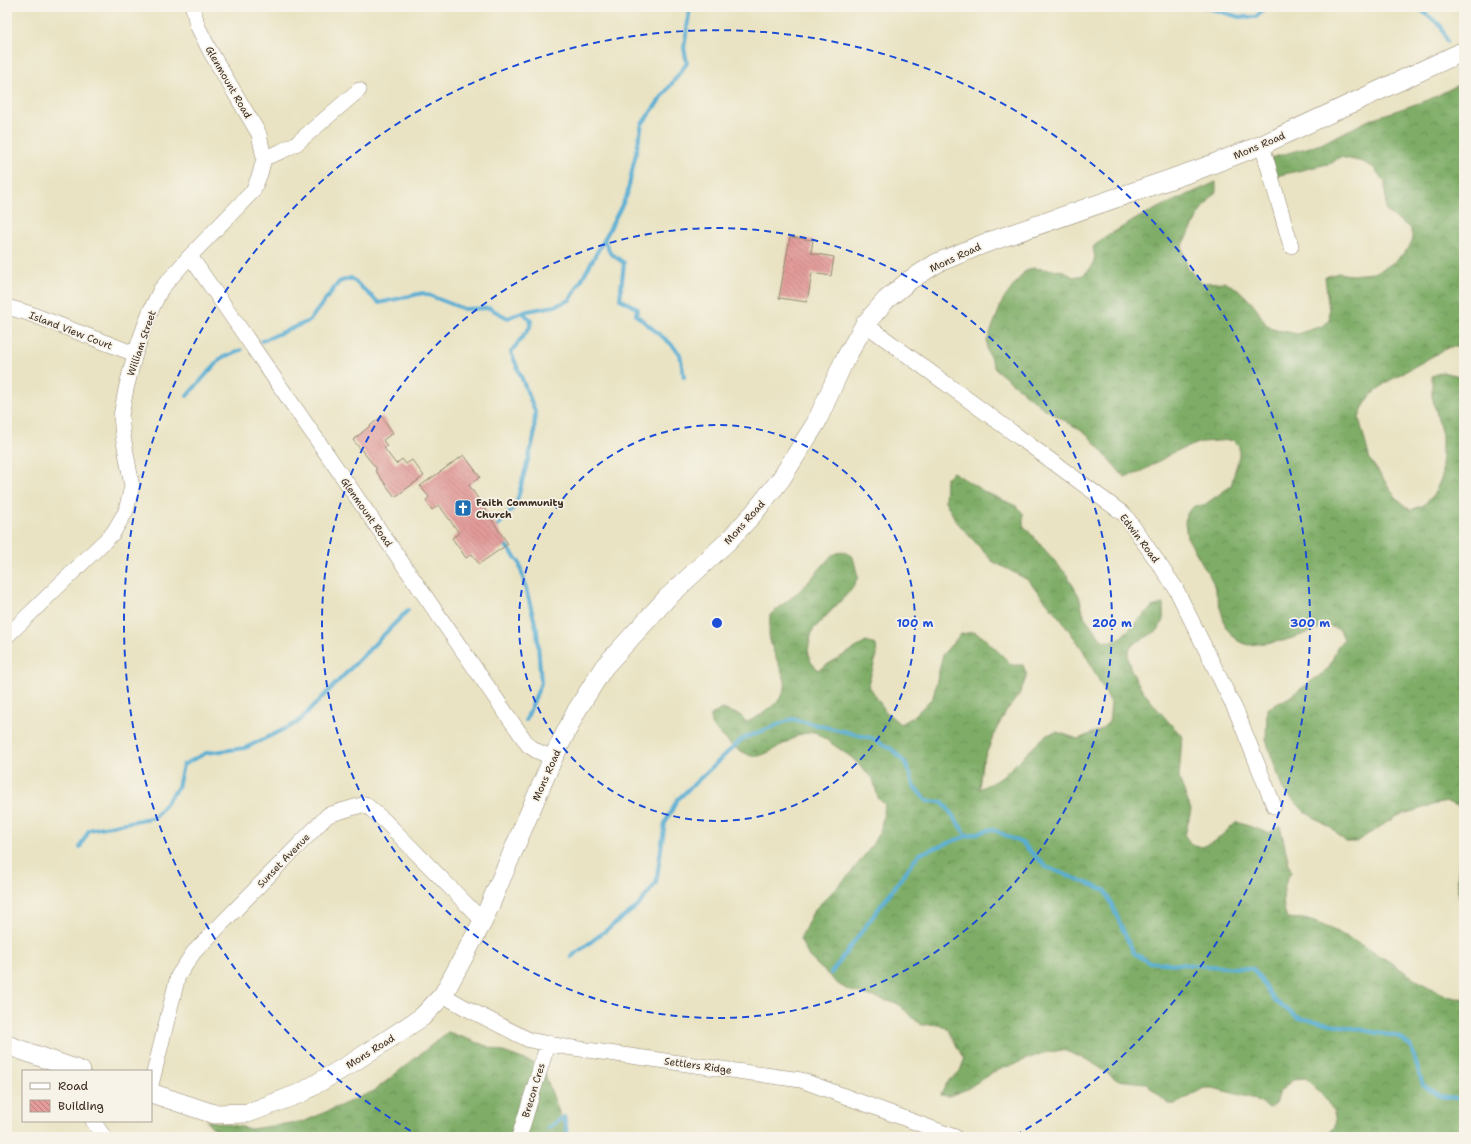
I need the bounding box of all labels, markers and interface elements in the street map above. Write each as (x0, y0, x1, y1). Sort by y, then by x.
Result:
street label: Glenmount Road (203, 44, 255, 121)
street label: Mons Road (1231, 128, 1288, 162)
street label: Mons Road (927, 240, 984, 275)
street label: Island View Court (27, 309, 115, 352)
street label: William Street (124, 309, 159, 378)
street label: Glenmount Road (338, 475, 396, 550)
place label: Faith Community Church (476, 496, 564, 521)
street label: Mons Road (721, 497, 768, 547)
church icon: Faith Community Church (453, 498, 473, 518)
street label: Edwin Road (1117, 511, 1163, 566)
text: 100 m (897, 615, 934, 631)
text: 200 m (1092, 615, 1132, 631)
text: 300 m (1290, 615, 1330, 631)
centre of rings (710, 616, 724, 630)
street label: Mons Road (529, 747, 564, 803)
street label: Sunset Avenue (254, 830, 313, 890)
street label: Mons Road (343, 1031, 398, 1072)
street label: Settlers Ridge (663, 1054, 733, 1077)
street label: Brecon Cres (519, 1061, 548, 1119)
legend (22, 1070, 152, 1122)
text: Road (58, 1078, 89, 1094)
text: Building (58, 1098, 104, 1114)

